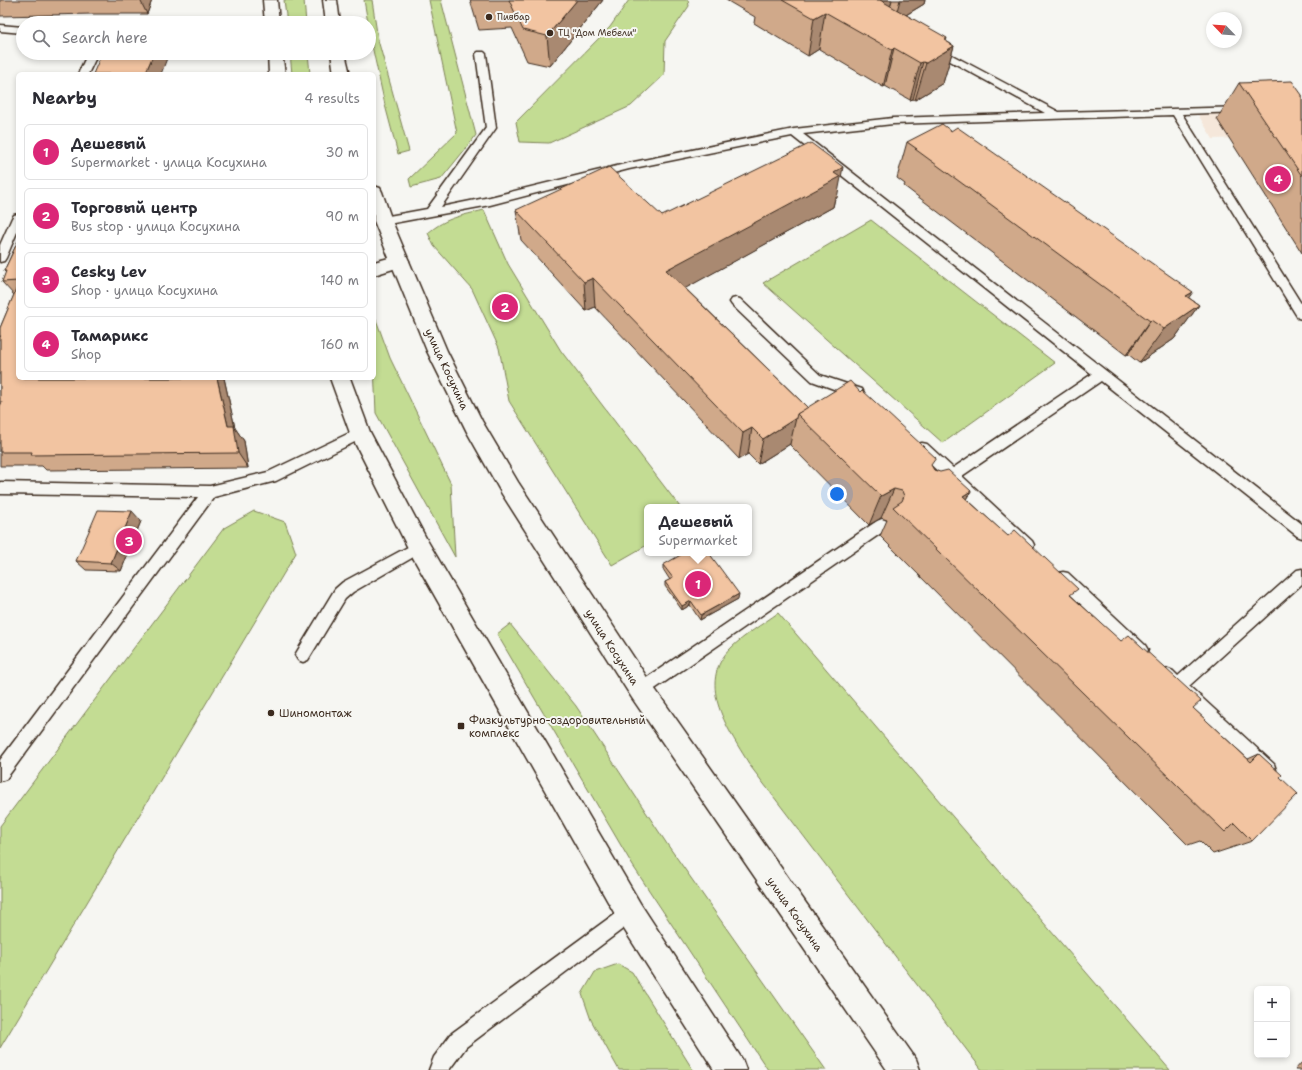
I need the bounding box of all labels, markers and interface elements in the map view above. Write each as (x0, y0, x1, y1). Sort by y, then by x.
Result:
place label: Пивбар (497, 11, 530, 23)
marker: Пивбар (484, 12, 494, 22)
north arrow (1206, 12, 1242, 48)
search box (16, 16, 376, 60)
icon: search (30, 27, 52, 49)
place label: ТЦ "Дом Мебели" (558, 27, 636, 39)
text: Search here (62, 28, 148, 48)
marker: ТЦ "Дом Мебели" (545, 28, 555, 38)
text: Nearby (32, 87, 97, 109)
text: 4 results (304, 90, 360, 107)
text: Дешевый (71, 134, 146, 154)
text: 1 (43, 144, 49, 161)
text: 30 m (325, 144, 359, 161)
text: Supermarket · улица Косухина (71, 154, 267, 171)
pin: 4 (1265, 164, 1291, 194)
text: Торговый центр (71, 198, 198, 218)
text: 2 (41, 208, 51, 225)
text: 90 m (325, 208, 359, 225)
text: Bus stop · улица Косухина (71, 218, 240, 235)
text: Cesky Lev (71, 262, 147, 282)
text: 3 (41, 272, 51, 289)
text: 140 m (320, 272, 359, 289)
text: Shop · улица Косухина (71, 282, 218, 299)
pin: 2 (492, 292, 518, 322)
text: Тамарикс (71, 326, 148, 346)
street label: улица Косухина (421, 326, 472, 412)
text: 4 (41, 336, 51, 353)
text: 160 m (321, 336, 359, 353)
text: Shop (71, 346, 101, 363)
your location (827, 484, 847, 504)
popup (644, 504, 752, 556)
text: Дешевый (658, 512, 733, 532)
pin: 3 (116, 526, 142, 556)
text: Supermarket (658, 532, 738, 549)
pin: 1 (685, 569, 711, 599)
street label: улица Косухина (581, 606, 642, 688)
place label: Шиномонтаж (279, 706, 352, 721)
marker: Шиномонтаж (266, 708, 276, 718)
place label: Физкультурно-оздоровительный комплекс (469, 713, 646, 741)
marker: Физкультурно-оздоровительный комплекс (456, 721, 466, 731)
street label: улица Косухина (763, 874, 826, 955)
map controls (1254, 986, 1290, 1058)
button: + (1254, 986, 1290, 1022)
button: − (1254, 1022, 1290, 1058)

